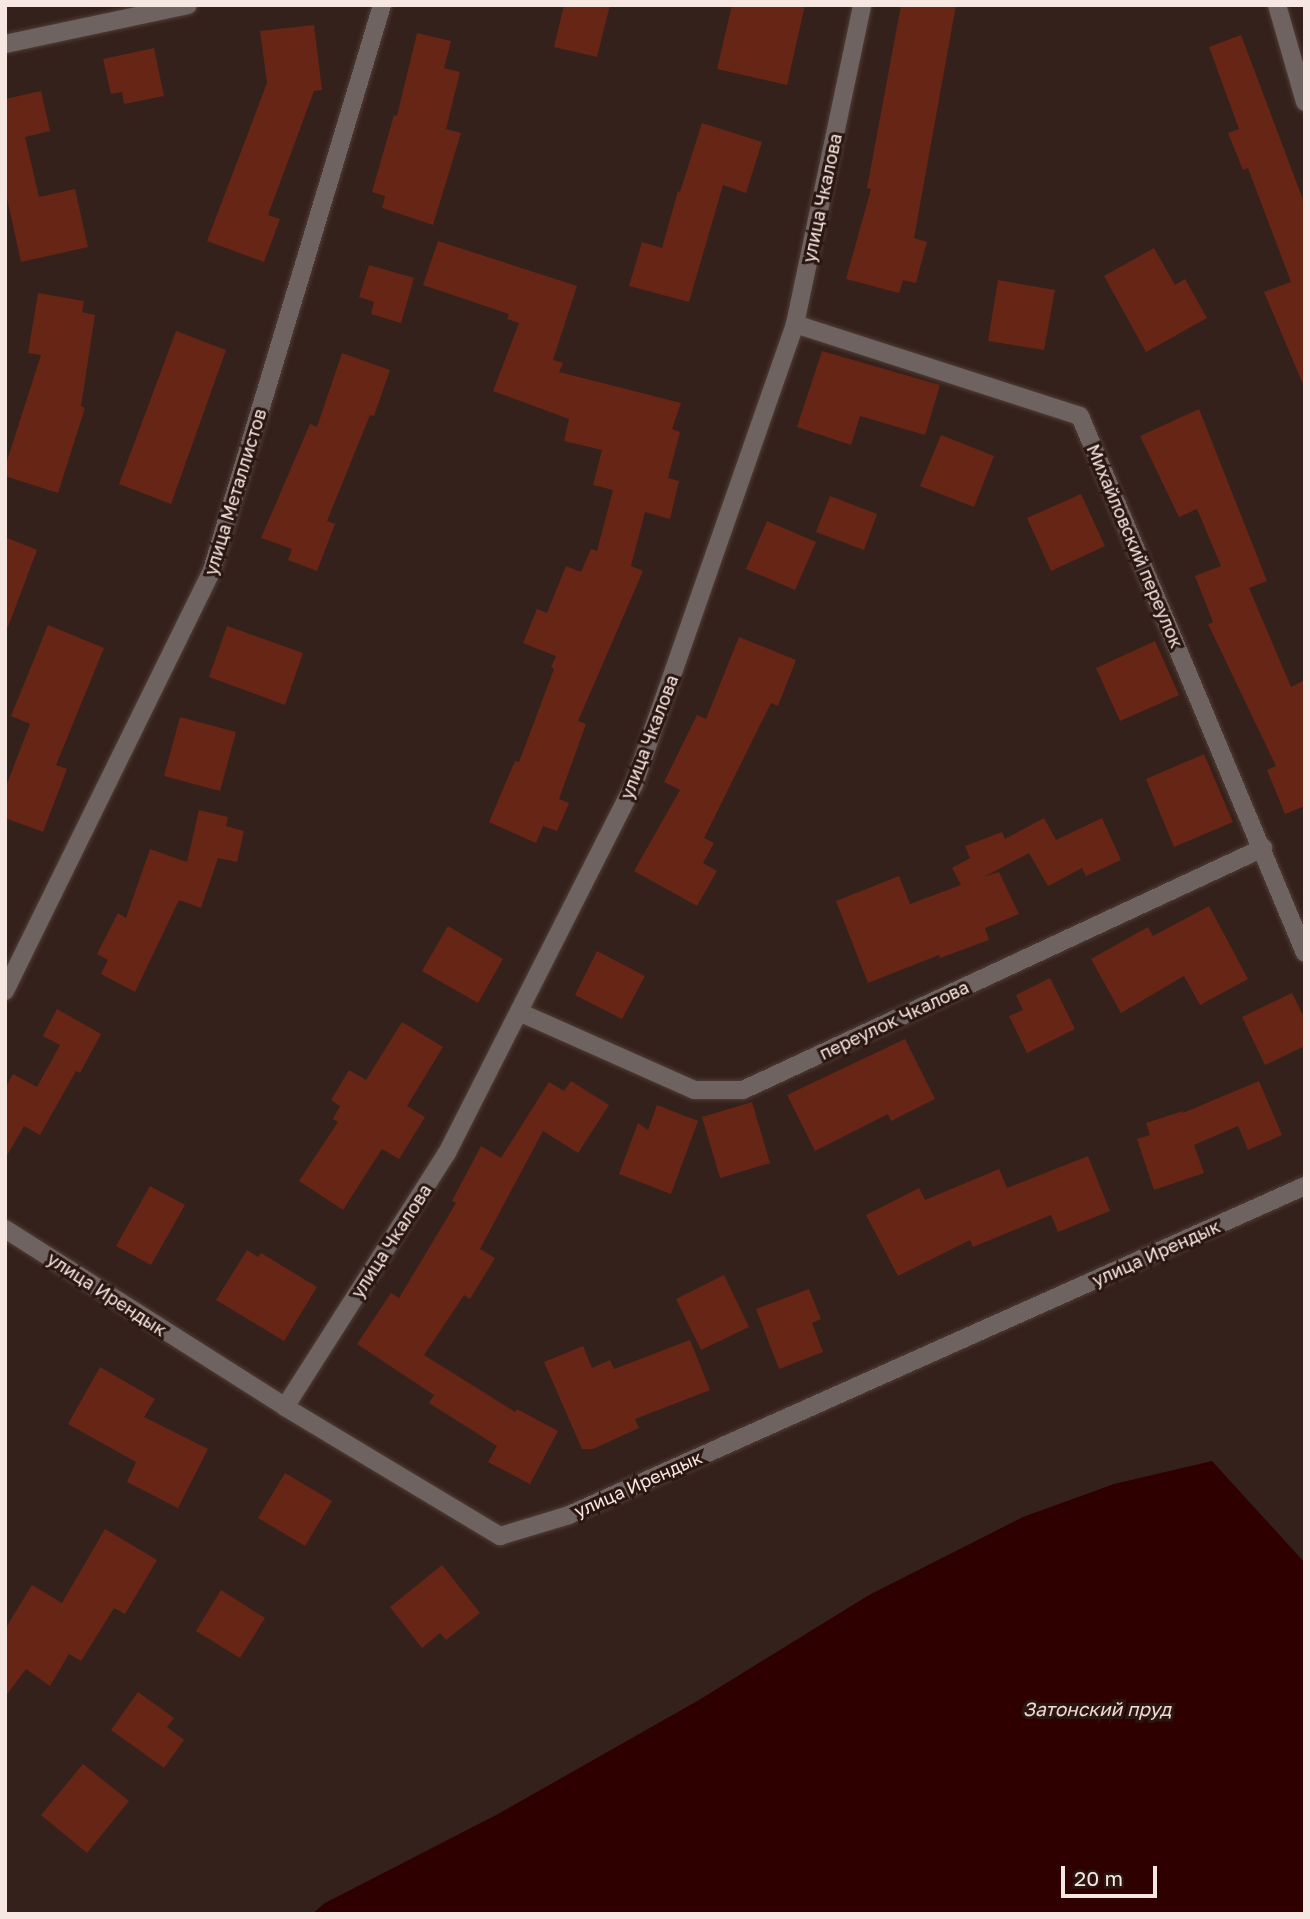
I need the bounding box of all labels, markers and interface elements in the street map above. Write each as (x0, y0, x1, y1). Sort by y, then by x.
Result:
street label: улица Чкалова (798, 132, 846, 264)
street label: улица Металлистов (199, 406, 271, 578)
street label: Михайловский переулок (1082, 441, 1188, 651)
street label: улица Чкалова (615, 672, 683, 802)
street label: переулок Чкалова (816, 976, 972, 1064)
street label: улица Чкалова (346, 1180, 436, 1302)
street label: улица Ирендык (1089, 1215, 1223, 1291)
street label: улица Ирендык (43, 1247, 171, 1341)
street label: улица Ирендык (571, 1446, 705, 1522)
water label: Затонский пруд (1023, 1698, 1171, 1720)
scale bar (1065, 1853, 1161, 1897)
text: 20 m (1074, 1865, 1123, 1891)

